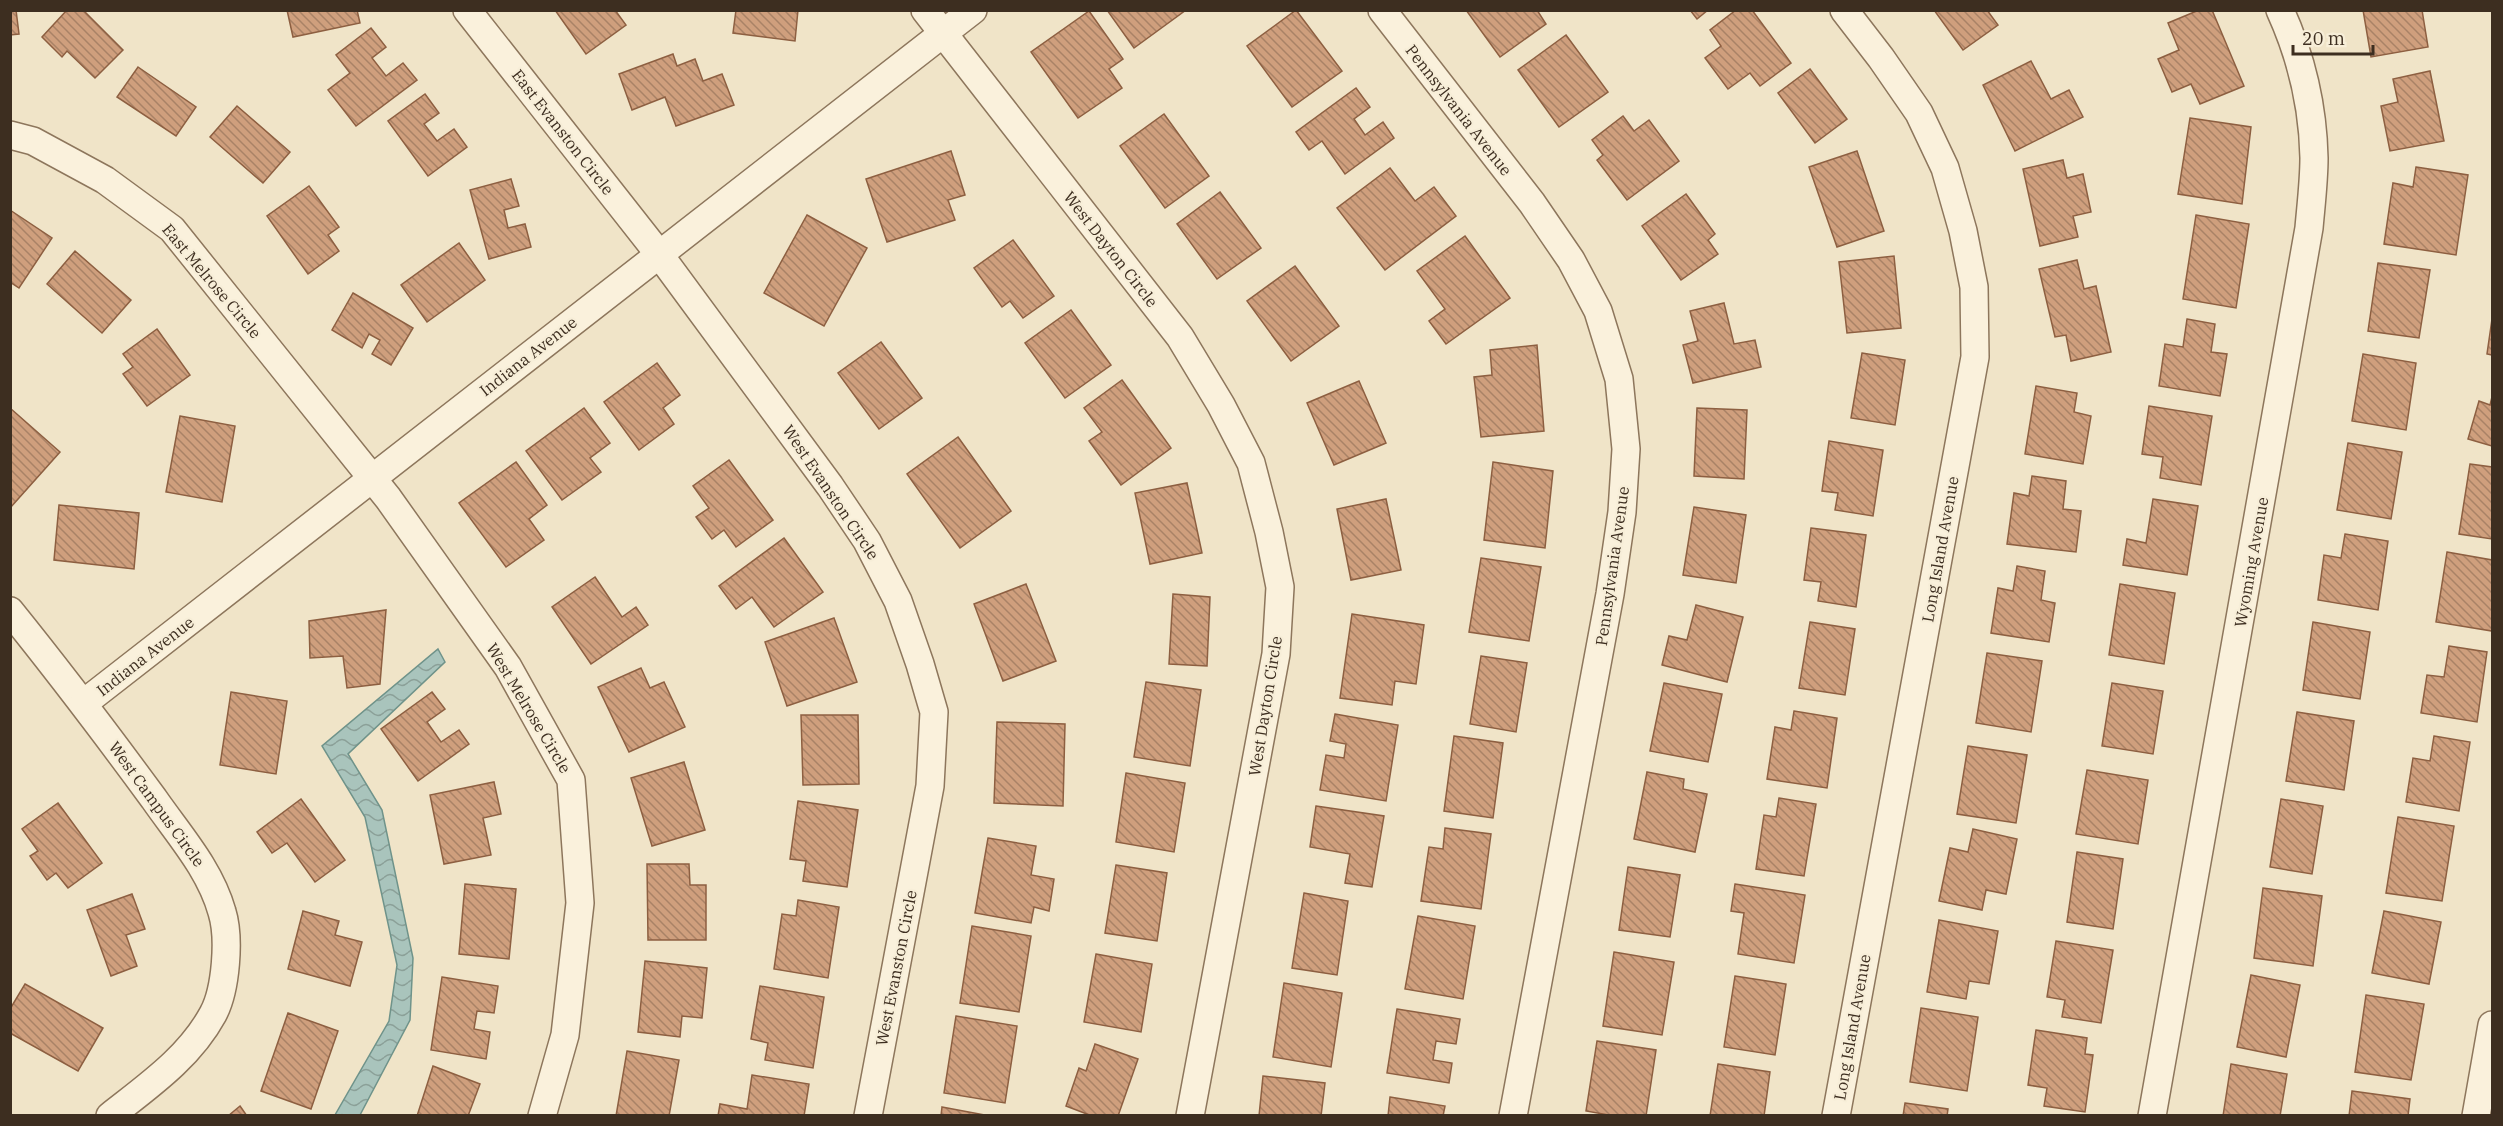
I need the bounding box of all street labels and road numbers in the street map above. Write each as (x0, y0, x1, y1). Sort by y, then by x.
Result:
street label: Pennsylvania Avenue (1402, 40, 1516, 180)
street label: East Evanston Circle (508, 65, 618, 199)
street label: West Dayton Circle (1060, 187, 1162, 311)
street label: East Melrose Circle (158, 220, 266, 342)
street label: Indiana Avenue (475, 312, 581, 400)
street label: West Evanston Circle (778, 421, 884, 563)
street label: Long Island Avenue (1917, 474, 1963, 624)
street label: Pennsylvania Avenue (1591, 485, 1633, 647)
street label: Wyoming Avenue (2230, 495, 2272, 629)
street label: Indiana Avenue (92, 612, 198, 700)
street label: West Dayton Circle (1244, 635, 1286, 777)
street label: West Melrose Circle (482, 639, 576, 777)
street label: West Campus Circle (105, 737, 209, 871)
street label: West Evanston Circle (871, 888, 921, 1048)
street label: Long Island Avenue (1829, 952, 1875, 1102)

